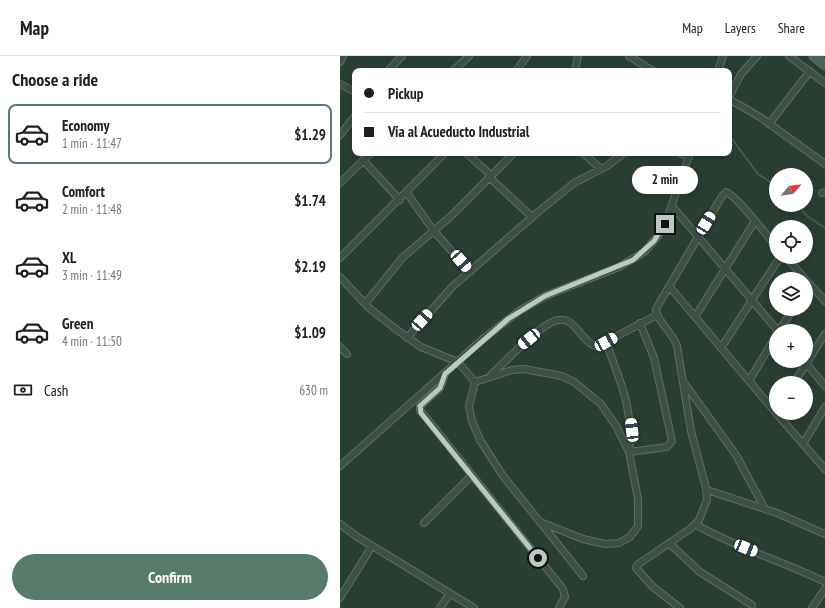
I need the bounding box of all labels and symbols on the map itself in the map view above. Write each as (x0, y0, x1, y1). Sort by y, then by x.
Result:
callout: 2 min (632, 166, 698, 194)
north arrow (769, 168, 813, 212)
car (695, 210, 717, 236)
route end (656, 215, 674, 233)
car (449, 248, 473, 274)
car (410, 307, 434, 333)
car (516, 327, 542, 351)
car (593, 331, 619, 353)
car (625, 417, 639, 443)
car (733, 538, 759, 558)
route start (529, 549, 547, 567)

